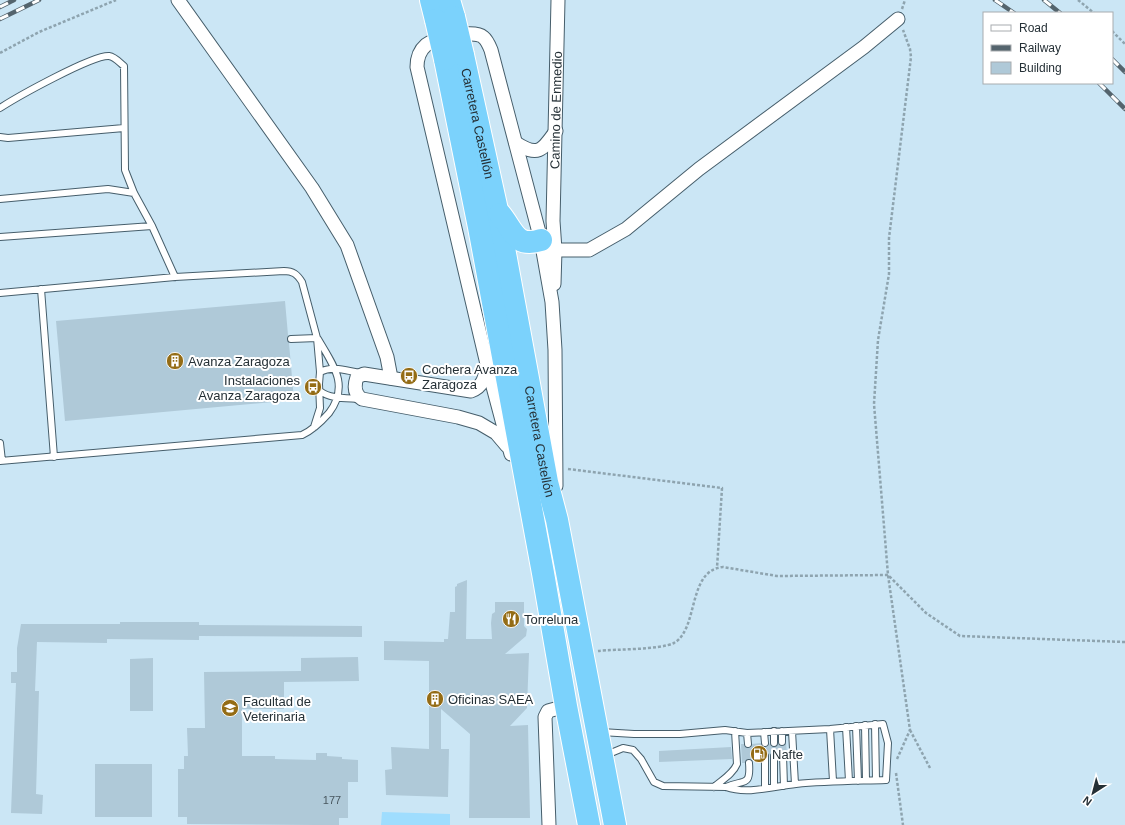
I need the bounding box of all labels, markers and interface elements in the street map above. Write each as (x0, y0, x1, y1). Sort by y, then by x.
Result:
legend (983, 12, 1113, 84)
text: Road (1019, 21, 1048, 35)
text: Railway (1019, 41, 1061, 55)
street label: Camino de Enmedio (547, 51, 565, 169)
text: Building (1019, 61, 1062, 75)
street label: Carretera Castellón (458, 67, 497, 180)
building icon: Avanza Zaragoza (165, 351, 185, 371)
place label: Avanza Zaragoza (188, 354, 290, 369)
place label: Cochera Avanza Zaragoza (422, 362, 518, 392)
bus stop icon: Cochera Avanza Zaragoza (399, 366, 419, 386)
place label: Instalaciones Avanza Zaragoza (198, 373, 301, 403)
bus stop icon: Instalaciones Avanza Zaragoza (303, 377, 323, 397)
street label: Carretera Castellón (521, 385, 558, 499)
restaurant icon: Torreluna (501, 609, 521, 629)
place label: Torreluna (524, 612, 579, 627)
building icon: Oficinas SAEA (425, 689, 445, 709)
place label: Oficinas SAEA (448, 692, 534, 707)
place label: Facultad de Veterinaria (243, 694, 311, 724)
school or university icon: Facultad de Veterinaria (220, 698, 240, 718)
fuel station icon: Nafte (749, 744, 769, 764)
place label: Nafte (772, 747, 803, 762)
north arrow (1073, 773, 1113, 813)
house number: 177 (323, 794, 341, 806)
text: N (1080, 794, 1094, 808)

